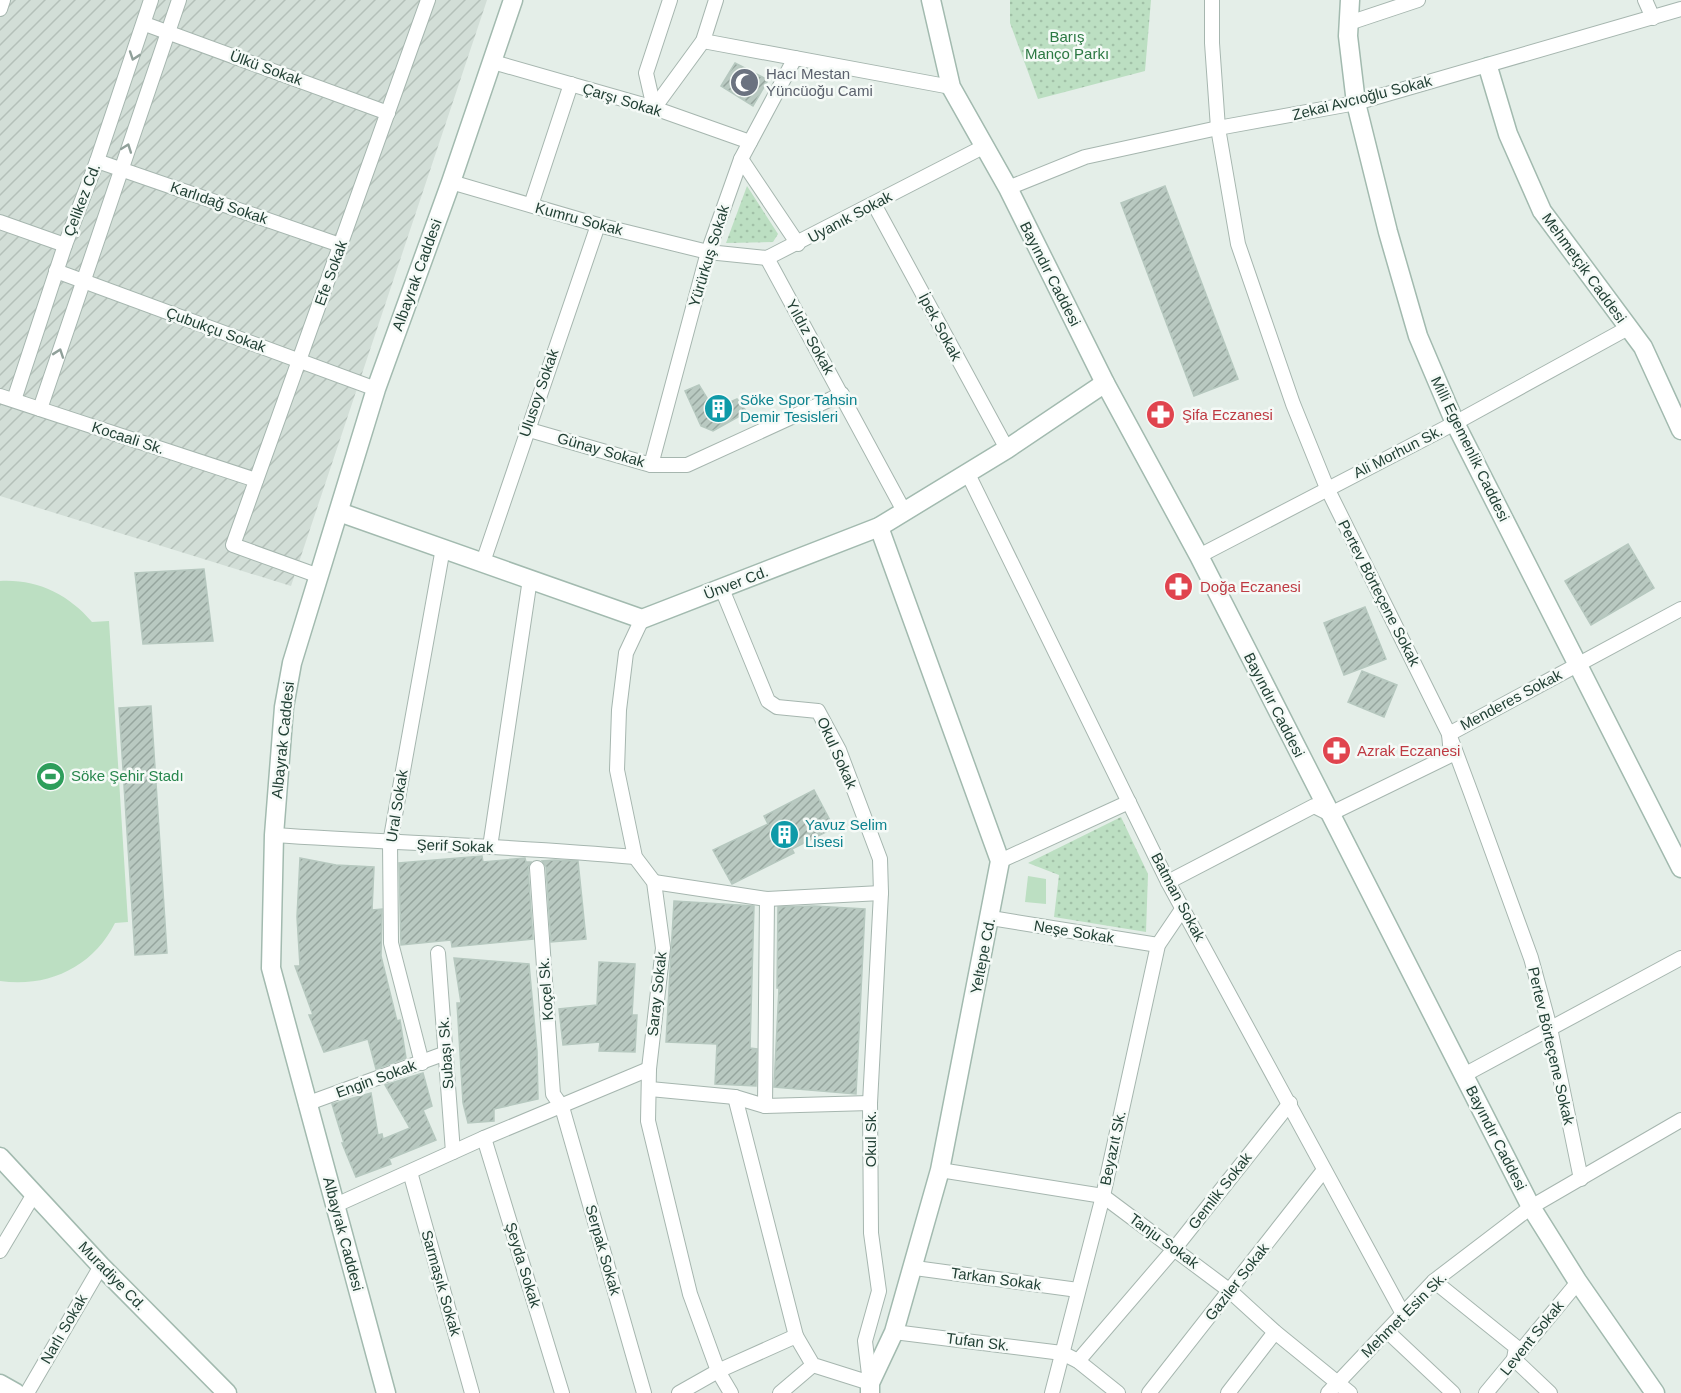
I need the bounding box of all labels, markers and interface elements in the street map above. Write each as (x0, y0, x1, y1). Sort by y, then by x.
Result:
park label: Barış Manço Parkı (1025, 28, 1109, 62)
street label: Ülkü Sokak (228, 47, 305, 89)
one-way arrow (128, 50, 141, 61)
place label: Hacı Mestan Yüncüoğu Cami (766, 65, 873, 99)
mosque icon: Hacı Mestan Yüncüoğu Cami (729, 67, 761, 99)
street label: Zekai Avcıoğlu Sokak (1290, 72, 1434, 123)
street label: Çarşı Sokak (581, 79, 664, 120)
one-way arrow (120, 144, 133, 154)
street label: Çelikez Cd. (60, 161, 103, 239)
street label: Karlıdağ Sokak (168, 178, 270, 227)
street label: Uyanık Sokak (805, 187, 895, 246)
street label: Kumru Sokak (533, 199, 625, 239)
street label: Yürürkuş Sokak (685, 202, 732, 309)
street label: Mehmetçik Caddesi (1539, 209, 1630, 326)
street label: Albayrak Caddesi (388, 217, 445, 333)
street label: Bayındır Caddesi (1017, 219, 1084, 329)
street label: Efe Sokak (311, 237, 350, 308)
street label: İpek Sokak (916, 290, 966, 364)
street label: Yıldız Sokak (783, 296, 838, 378)
street label: Çubukçu Sokak (164, 304, 269, 356)
street label: Ulusoy Sokak (516, 346, 562, 439)
one-way arrow (52, 349, 64, 359)
street label: Milli Egemenlik Caddesi (1428, 373, 1513, 524)
place label: Söke Spor Tahsin Demir Tesisleri (740, 391, 857, 425)
building icon: Söke Spor Tahsin Demir Tesisleri (703, 393, 735, 425)
pharmacy icon: Şifa Eczanesi (1145, 399, 1177, 431)
place label: Şifa Eczanesi (1182, 406, 1273, 423)
street label: Kocaali Sk. (90, 418, 166, 457)
street label: Ali Morhun Sk. (1350, 422, 1445, 481)
street label: Günay Sokak (556, 429, 647, 470)
street label: Pertev Börteçene Sokak (1335, 517, 1424, 669)
street label: Ünver Cd. (701, 562, 770, 603)
pharmacy icon: Doğa Eczanesi (1163, 571, 1195, 603)
place label: Doğa Eczanesi (1200, 578, 1301, 595)
street label: Bayındır Caddesi (1241, 650, 1308, 760)
street label: Menderes Sokak (1457, 665, 1565, 733)
street label: Albayrak Caddesi (268, 681, 297, 799)
street label: Okul Sokak (814, 714, 861, 792)
pharmacy icon: Azrak Eczanesi (1320, 735, 1352, 767)
place label: Azrak Eczanesi (1357, 742, 1460, 759)
sports icon: Söke Şehir Stadı (34, 760, 66, 792)
place label: Söke Şehir Stadı (71, 767, 184, 784)
street label: Ural Sokak (382, 768, 411, 843)
place label: Yavuz Selim Lisesi (805, 816, 887, 850)
building icon: Yavuz Selim Lisesi (768, 818, 800, 850)
street label: Şerif Sokak (416, 836, 494, 855)
street label: Batman Sokak (1148, 850, 1209, 944)
street label: Yeltepe Cd. (967, 916, 998, 995)
street label: Neşe Sokak (1033, 917, 1116, 946)
street label: Saray Sokak (644, 950, 669, 1037)
street label: Koçel Sk. (535, 957, 556, 1021)
street label: Pertev Börteçene Sokak (1525, 965, 1578, 1127)
street label: Subaşı Sk. (434, 1016, 457, 1090)
street label: Engin Sokak (333, 1056, 419, 1101)
street label: Bayındır Caddesi (1463, 1083, 1530, 1193)
street label: Beyazıt Sk. (1096, 1109, 1129, 1187)
street label: Okul Sk. (862, 1111, 879, 1167)
street label: Gemlik Sokak (1184, 1149, 1255, 1232)
street label: Albayrak Caddesi (320, 1175, 367, 1293)
street label: Serpak Sokak (582, 1203, 625, 1298)
street label: Tanju Sokak (1126, 1210, 1203, 1272)
street label: Şeyda Sokak (502, 1220, 545, 1310)
street label: Sarmaşık Sokak (418, 1228, 465, 1338)
street label: Muradiye Cd. (75, 1238, 149, 1314)
street label: Gaziler Sokak (1201, 1239, 1272, 1324)
street label: Tarkan Sokak (950, 1264, 1043, 1293)
street label: Mehmet Esin Sk. (1358, 1269, 1450, 1361)
street label: Narlı Sokak (37, 1290, 91, 1367)
street label: Levent Sokak (1496, 1297, 1567, 1378)
street label: Tufan Sk. (945, 1329, 1011, 1354)

